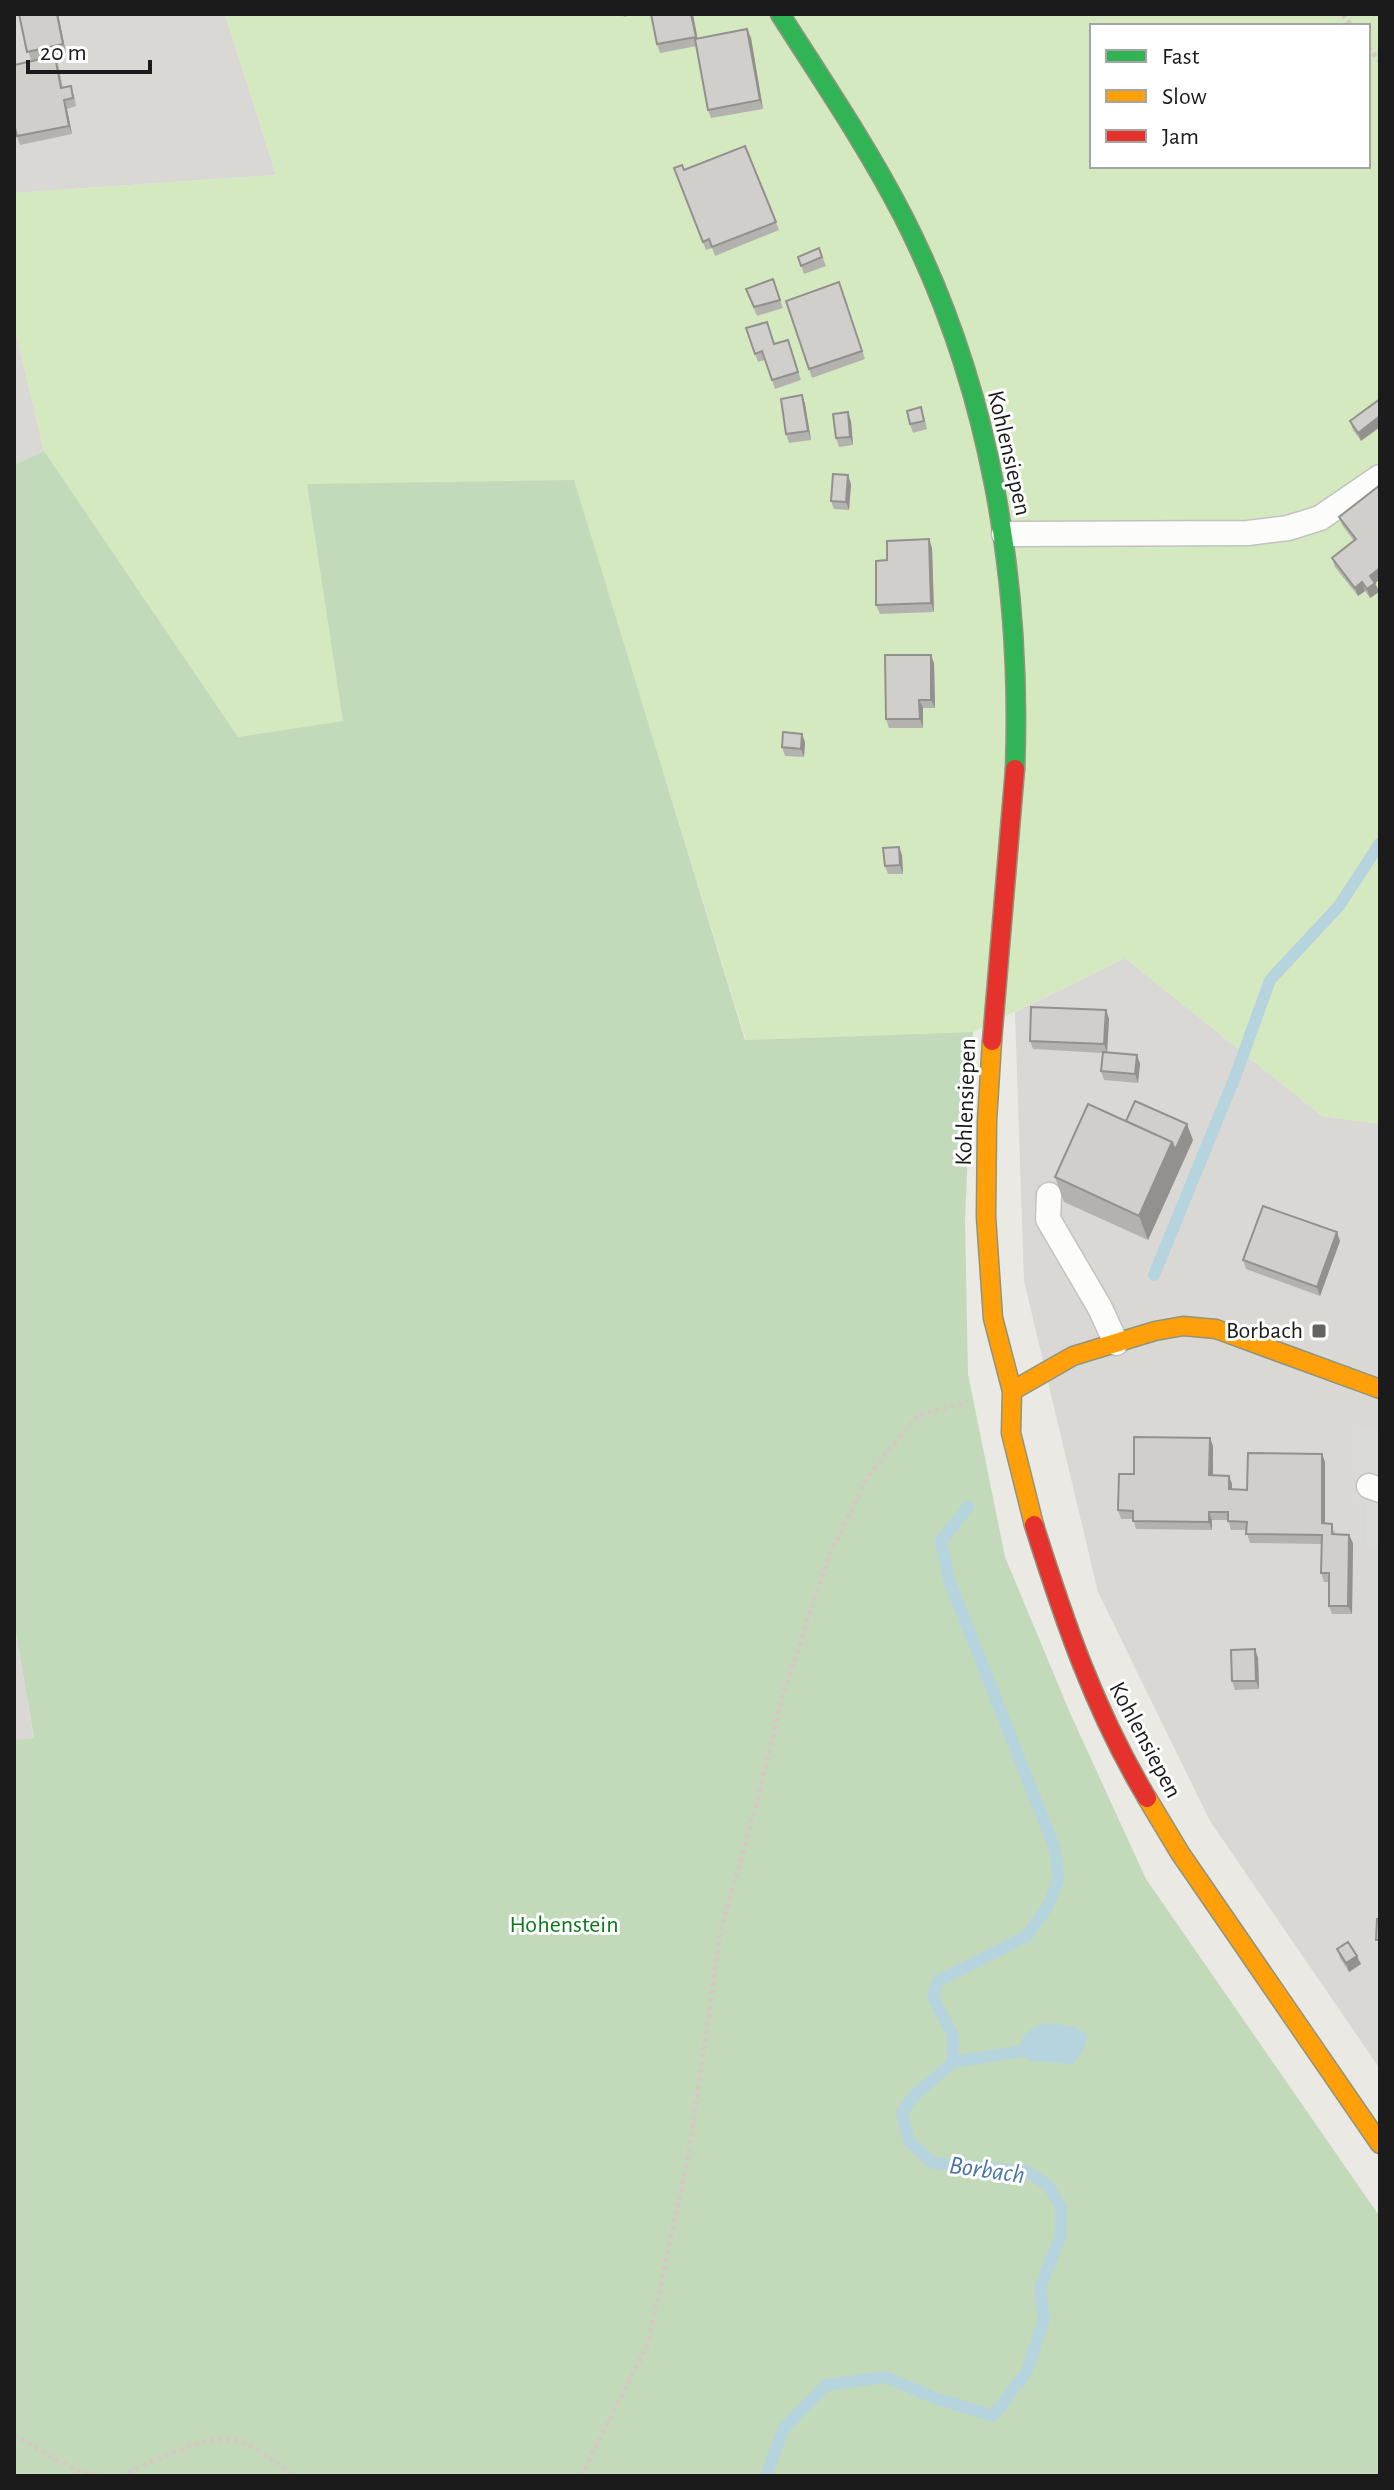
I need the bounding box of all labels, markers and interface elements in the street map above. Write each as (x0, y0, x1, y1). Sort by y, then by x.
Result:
scale bar (28, 24, 150, 74)
legend (1090, 24, 1370, 168)
text: 20 m (40, 41, 87, 65)
text: Fast (1162, 45, 1200, 69)
text: Slow (1162, 85, 1207, 109)
text: Jam (1162, 125, 1199, 149)
street label: Kohlensiepen (983, 388, 1035, 518)
street label: Kohlensiepen (952, 1038, 980, 1166)
place label: Borbach (1226, 1319, 1303, 1343)
marker: Borbach (1310, 1322, 1328, 1340)
street label: Kohlensiepen (1104, 1678, 1186, 1802)
park label: Hohenstein (509, 1913, 619, 1937)
water label: Borbach (948, 2152, 1026, 2188)

